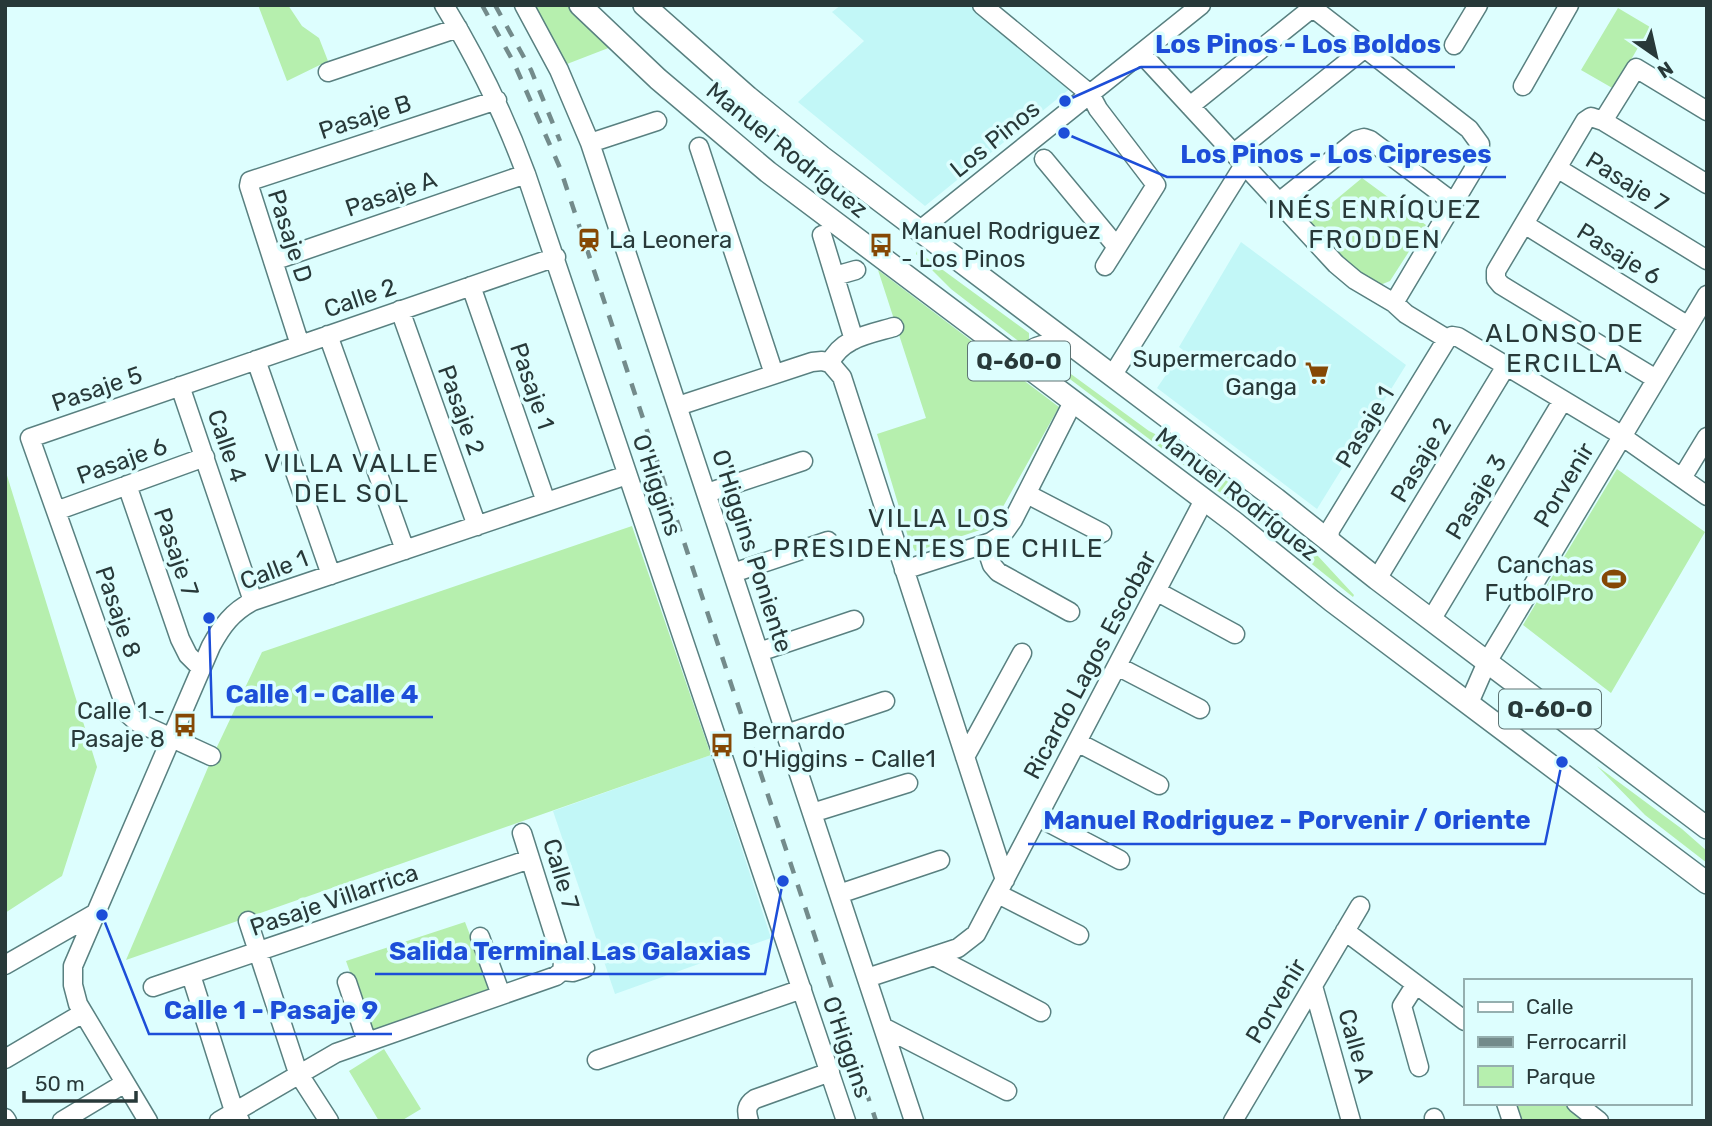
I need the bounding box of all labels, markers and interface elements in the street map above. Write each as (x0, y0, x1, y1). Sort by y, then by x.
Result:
callout: Los Pinos - Los Boldos (1141, 20, 1455, 67)
north arrow (1621, 21, 1691, 91)
text: Los Pinos - Los Boldos (1155, 29, 1441, 60)
text: N (1653, 56, 1677, 83)
street label: Manuel Rodríguez (701, 76, 873, 224)
street label: Pasaje B (315, 89, 415, 145)
street label: Los Pinos (945, 94, 1045, 184)
callout: Los Pinos - Los Cipreses (1167, 130, 1506, 177)
text: Los Pinos - Los Cipreses (1180, 139, 1492, 170)
street label: Pasaje 7 (1581, 146, 1673, 218)
street label: Pasaje A (342, 165, 440, 223)
street label: Pasaje D (262, 186, 318, 286)
district label: INÉS ENRÍQUEZ FRODDEN (1268, 194, 1482, 255)
place label: Manuel Rodriguez - Los Pinos (901, 217, 1100, 273)
street label: Pasaje 6 (1572, 217, 1666, 291)
station icon: La Leonera (575, 226, 603, 254)
place label: La Leonera (609, 226, 732, 254)
bus stop icon: Manuel Rodriguez - Los Pinos (867, 231, 895, 259)
street label: Calle 2 (320, 273, 400, 323)
district label: ALONSO DE ERCILLA (1485, 318, 1645, 379)
street label: Pasaje 1 (504, 339, 560, 433)
road number: Q-60-O (968, 342, 1070, 380)
place label: Supermercado Ganga (1133, 345, 1297, 401)
supermarket icon: Supermercado Ganga (1303, 359, 1331, 387)
street label: Pasaje 5 (48, 360, 146, 418)
street label: Pasaje 2 (432, 361, 490, 459)
street label: Pasaje 1 (1330, 381, 1400, 473)
street label: Calle 4 (202, 406, 252, 486)
street label: Pasaje 2 (1385, 413, 1457, 507)
street label: Manuel Rodríguez (1150, 422, 1324, 566)
street label: O'Higgins (627, 430, 687, 540)
street label: Pasaje 6 (73, 432, 171, 490)
street label: Porvenir (1528, 438, 1600, 532)
street label: O'Higgins Poniente (706, 446, 798, 656)
district label: VILLA VALLE DEL SOL (264, 448, 440, 509)
street label: Pasaje 3 (1440, 450, 1512, 544)
district label: VILLA LOS PRESIDENTES DE CHILE (773, 503, 1105, 564)
street label: Pasaje 7 (148, 504, 204, 600)
street label: Calle 1 (236, 544, 312, 596)
street label: Ricardo Lagos Escobar (1018, 546, 1162, 784)
place label: Canchas FutbolPro (1484, 551, 1594, 607)
street label: Pasaje 8 (89, 563, 147, 661)
sports icon: Canchas FutbolPro (1600, 565, 1628, 593)
callout: Calle 1 - Calle 4 (212, 670, 433, 717)
text: Calle 1 - Calle 4 (225, 679, 419, 710)
road number: Q-60-O (1499, 690, 1601, 729)
place label: Calle 1 - Pasaje 8 (70, 697, 165, 753)
bus stop icon: Calle 1 - Pasaje 8 (171, 711, 199, 739)
place label: Bernardo O'Higgins - Calle1 (742, 717, 936, 773)
bus stop icon: Bernardo O'Higgins - Calle1 (708, 731, 736, 759)
callout: Manuel Rodriguez - Porvenir / Oriente (1028, 797, 1545, 844)
text: Manuel Rodriguez - Porvenir / Oriente (1043, 805, 1531, 836)
street label: Calle 7 (537, 835, 585, 913)
street label: Pasaje Villarrica (246, 858, 422, 942)
callout: Salida Terminal Las Galaxias (375, 927, 765, 974)
text: Salida Terminal Las Galaxias (389, 936, 751, 967)
street label: Porvenir (1240, 954, 1312, 1048)
legend (1464, 979, 1691, 1105)
callout: Calle 1 - Pasaje 9 (149, 987, 392, 1034)
street label: O'Higgins (817, 992, 877, 1102)
text: Calle (1526, 994, 1574, 1019)
text: Calle 1 - Pasaje 9 (164, 995, 378, 1026)
street label: Calle A (1332, 1006, 1380, 1086)
text: Ferrocarril (1526, 1029, 1627, 1054)
scale bar (24, 1060, 136, 1104)
text: Parque (1526, 1064, 1596, 1089)
text: 50 m (35, 1071, 85, 1096)

